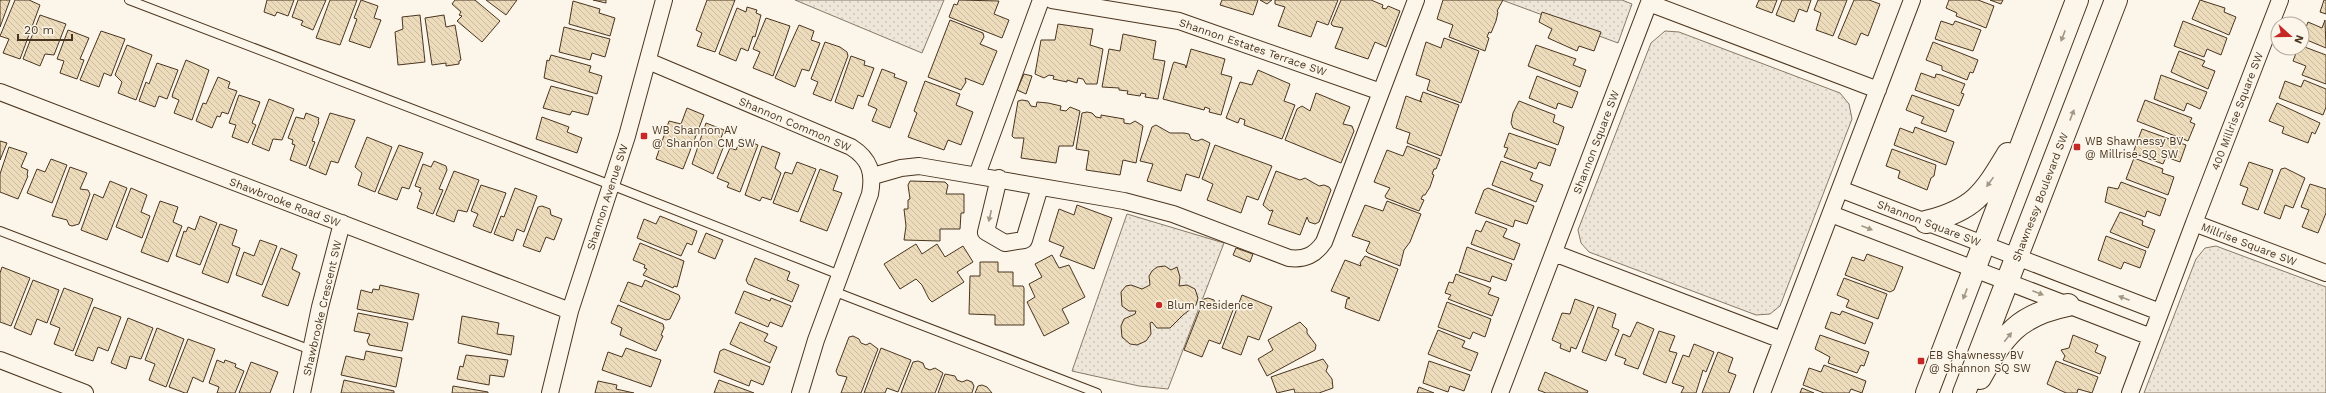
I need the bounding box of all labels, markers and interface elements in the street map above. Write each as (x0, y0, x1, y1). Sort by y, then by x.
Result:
scale bar (18, 16, 72, 42)
street label: Shannon Estates Terrace SW (1177, 16, 1329, 79)
north arrow (2270, 16, 2310, 56)
text: 20 m (24, 23, 54, 37)
one-way arrow (2059, 31, 2065, 43)
text: N (2291, 33, 2306, 46)
street label: 400 Millrise Square SW (2209, 50, 2266, 172)
street label: Shannon Square SW (1571, 88, 1622, 196)
street label: Shannon Common SW (737, 95, 853, 154)
one-way arrow (2069, 108, 2075, 120)
place label: WB Shannon AV @ Shannon CM SW (652, 124, 756, 150)
street label: Shawnessy Boulevard SW (2010, 130, 2071, 264)
marker: WB Shannon AV @ Shannon CM SW (639, 131, 649, 141)
place label: WB Shawnessy BV @ Millrise SQ SW (2085, 135, 2183, 161)
street label: Shannon Avenue SW (584, 142, 631, 252)
marker: WB Shawnessy BV @ Millrise SQ SW (2072, 142, 2082, 152)
street label: Shawbrooke Road SW (227, 175, 343, 230)
one-way arrow (1986, 177, 1994, 187)
street label: Shannon Square SW (1875, 198, 1983, 249)
one-way arrow (986, 210, 992, 223)
street label: Millrise Square SW (2199, 220, 2299, 269)
one-way arrow (1861, 225, 1873, 231)
street label: Shawbrooke Crescent SW (301, 239, 345, 377)
one-way arrow (1962, 288, 1968, 300)
one-way arrow (2032, 291, 2044, 297)
one-way arrow (2118, 294, 2130, 300)
place label: Blum Residence (1167, 299, 1253, 312)
marker: Blum Residence (1154, 300, 1164, 310)
one-way arrow (2004, 331, 2012, 342)
place label: EB Shawnessy BV @ Shannon SQ SW (1929, 349, 2031, 375)
marker: EB Shawnessy BV @ Shannon SQ SW (1916, 356, 1926, 366)

